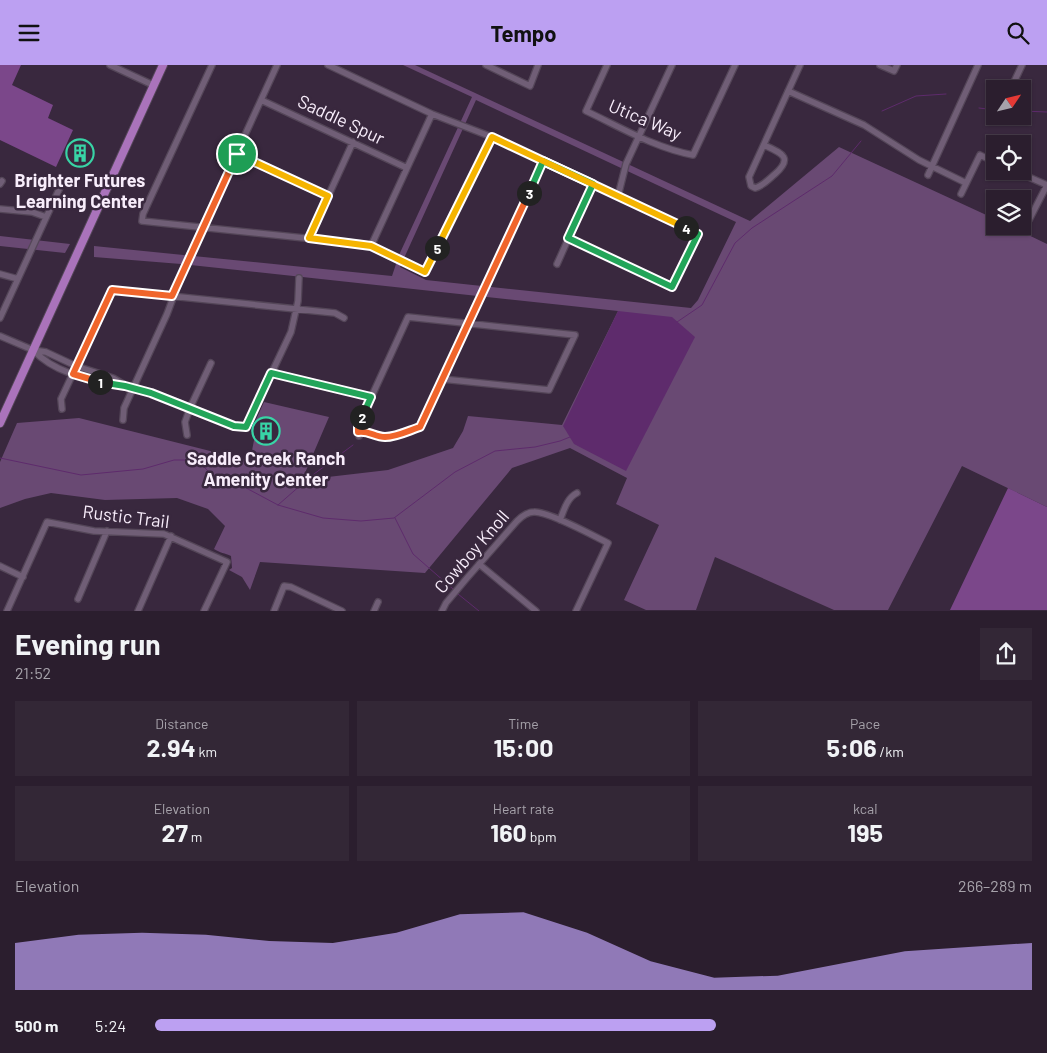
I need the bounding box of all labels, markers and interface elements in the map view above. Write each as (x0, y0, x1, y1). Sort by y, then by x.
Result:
icon: menu (15, 19, 43, 47)
icon: search (1004, 19, 1032, 47)
text: Tempo (490, 20, 557, 46)
north arrow (986, 80, 1031, 125)
map controls (986, 80, 1031, 235)
street label: Saddle Spur (294, 89, 389, 149)
street label: Utica Way (606, 94, 685, 144)
pin (216, 133, 258, 175)
button: locate (986, 135, 1031, 180)
building icon: Brighter Futures Learning Center (65, 138, 95, 168)
icon: arrive (223, 140, 251, 168)
place label: Brighter Futures Learning Center (15, 169, 145, 212)
pin: 3 (516, 181, 542, 205)
text: 3 (526, 185, 533, 202)
button: layers (986, 190, 1031, 235)
pin: 4 (674, 215, 698, 241)
text: 4 (682, 220, 691, 237)
pin: 5 (424, 235, 450, 261)
text: 5 (434, 240, 441, 257)
pin: 1 (88, 369, 112, 395)
text: 1 (98, 374, 103, 391)
pin: 2 (350, 405, 374, 429)
text: 2 (359, 409, 366, 426)
building icon: Saddle Creek Ranch Amenity Center (251, 416, 281, 446)
place label: Saddle Creek Ranch Amenity Center (187, 447, 345, 490)
street label: Rustic Trail (82, 500, 171, 532)
street label: Cowboy Knoll (429, 505, 513, 597)
text: Evening run (15, 627, 161, 661)
button: share (980, 628, 1032, 680)
text: 21:52 (15, 663, 51, 682)
text: Distance (155, 715, 209, 732)
text: Time (508, 715, 539, 732)
text: Pace (850, 715, 880, 732)
text: 2.94 (147, 732, 196, 762)
text: 15:00 (494, 732, 553, 762)
text: 5:06 (827, 732, 877, 762)
text: km (196, 743, 217, 760)
text: /km (877, 743, 904, 760)
text: Elevation (154, 800, 210, 817)
text: Heart rate (493, 800, 554, 817)
text: kcal (853, 800, 877, 817)
text: 27 (161, 817, 188, 847)
text: 160 (490, 817, 527, 847)
text: 195 (847, 817, 883, 847)
text: m (188, 828, 202, 845)
text: bpm (527, 828, 557, 845)
text: Elevation (15, 876, 79, 895)
text: 266–289 m (958, 876, 1032, 895)
text: 500 m (15, 1016, 58, 1035)
text: 5:24 (95, 1016, 126, 1035)

